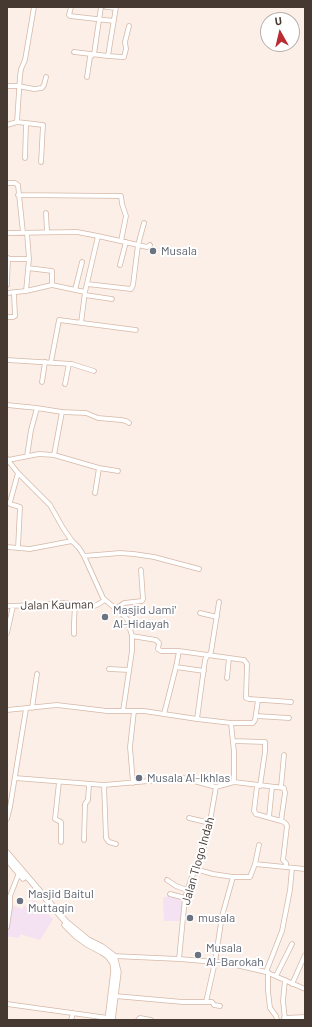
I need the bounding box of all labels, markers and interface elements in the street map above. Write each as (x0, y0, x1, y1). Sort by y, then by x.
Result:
north arrow (260, 12, 300, 52)
text: U (274, 14, 283, 28)
place label: Musala (161, 244, 197, 258)
marker: Musala (148, 246, 158, 256)
street label: Jalan Kauman (20, 597, 94, 613)
place label: Masjid Jami' Al-Hidayah (113, 603, 176, 631)
marker: Masjid Jami' Al-Hidayah (100, 612, 110, 622)
place label: Musala Al-Ikhlas (147, 771, 230, 785)
marker: Musala Al-Ikhlas (134, 773, 144, 783)
street label: Jalan Tlogo Indah (179, 815, 217, 907)
place label: Masjid Baitul Muttaqin (28, 887, 94, 915)
marker: Masjid Baitul Muttaqin (15, 896, 25, 906)
place label: musala (198, 911, 235, 925)
marker: musala (185, 913, 195, 923)
place label: Musala Al-Barokah (206, 941, 264, 969)
marker: Musala Al-Barokah (193, 950, 203, 960)

